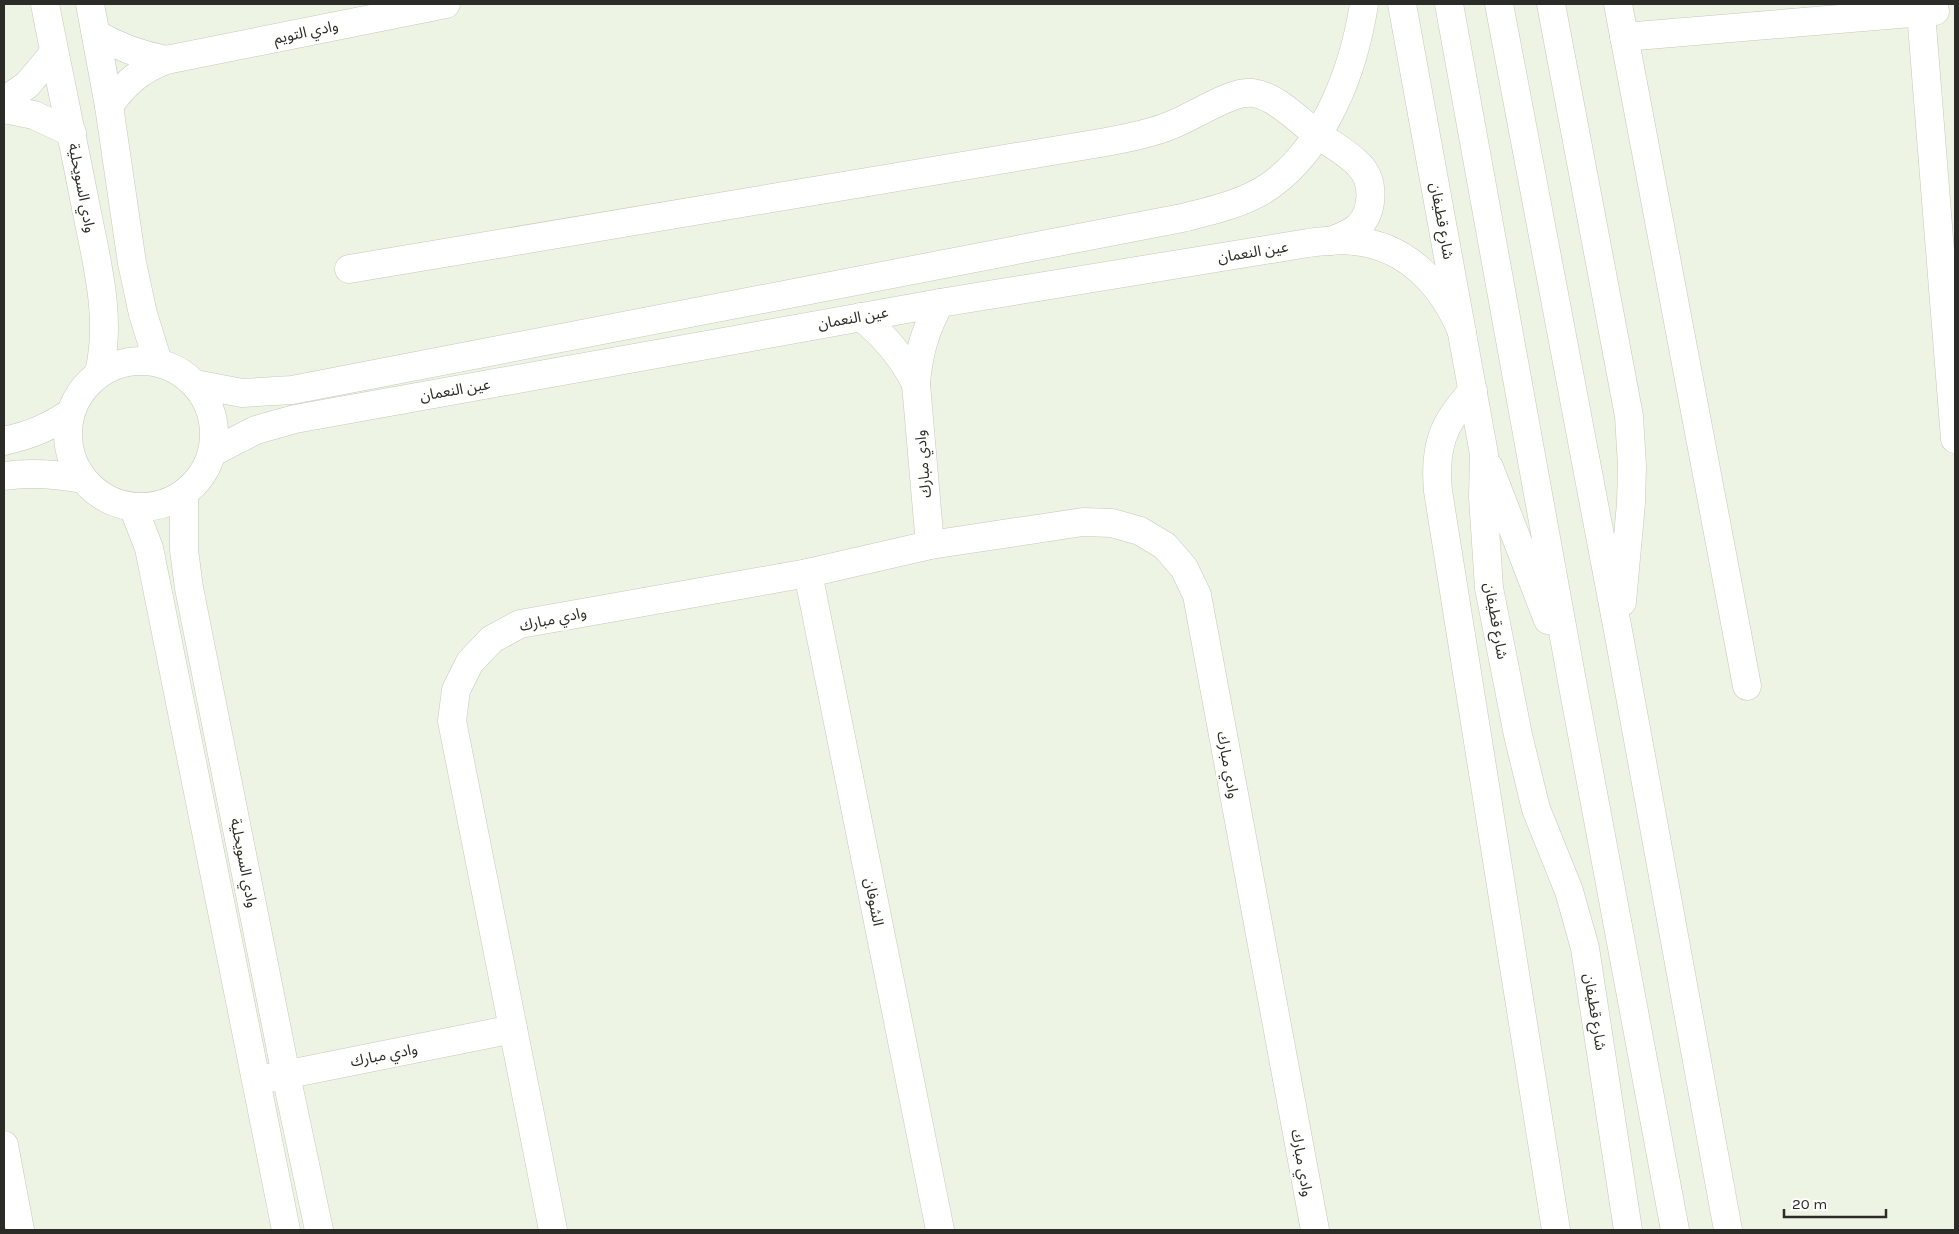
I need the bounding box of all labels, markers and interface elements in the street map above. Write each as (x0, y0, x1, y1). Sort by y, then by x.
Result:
street label: وادي التويم (272, 16, 340, 50)
street label: وادي السويحلية (62, 142, 100, 235)
street label: شارع قطيفان (1423, 181, 1458, 262)
street label: عين النعمان (1216, 237, 1290, 266)
street label: عين النعمان (816, 303, 890, 333)
street label: عين النعمان (418, 375, 492, 405)
street label: وادي مبارك (911, 429, 937, 499)
street label: شارع قطيفان (1477, 581, 1512, 662)
street label: وادي مبارك (518, 603, 589, 637)
street label: وادي مبارك (1211, 730, 1243, 801)
street label: وادي السويحلية (224, 817, 262, 910)
street label: الشوفان (861, 876, 887, 928)
street label: شارع قطيفان (1577, 972, 1610, 1053)
street label: وادي مبارك (349, 1040, 420, 1073)
street label: وادي مبارك (1285, 1128, 1317, 1199)
scale bar (1784, 1186, 1886, 1218)
text: 20 m (1792, 1195, 1827, 1213)

